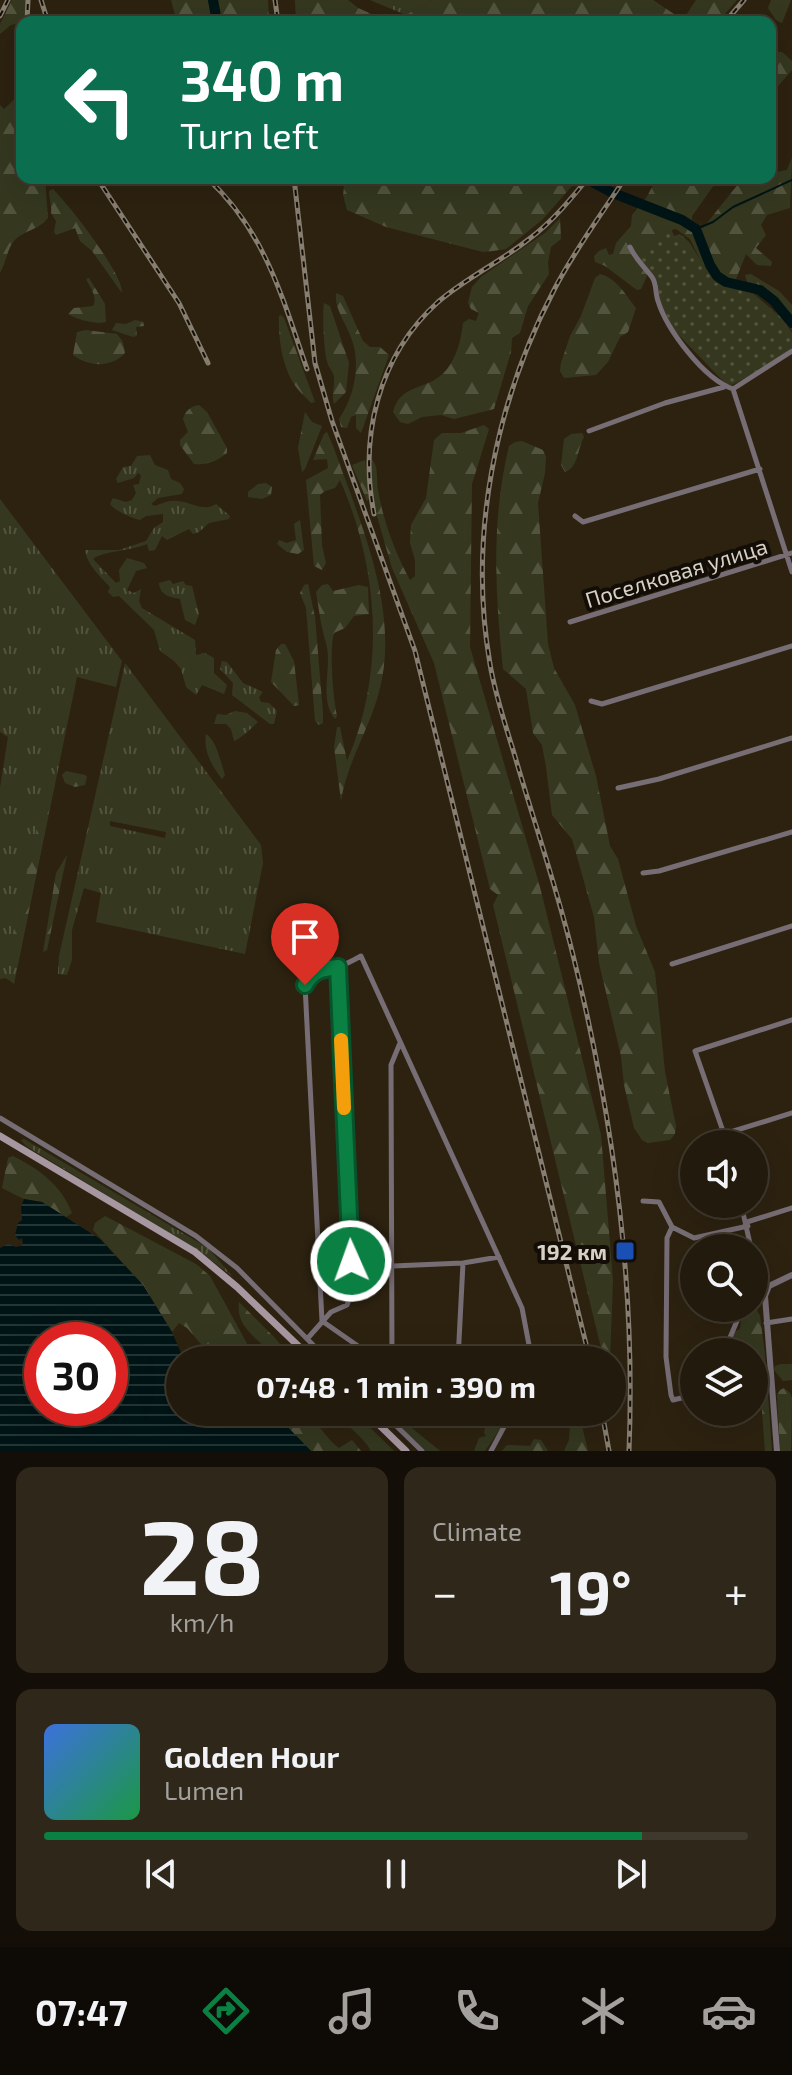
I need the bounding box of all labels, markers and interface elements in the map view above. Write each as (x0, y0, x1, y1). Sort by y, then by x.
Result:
text: 340 m (180, 45, 344, 112)
icon: left (48, 48, 152, 152)
text: Turn left (180, 113, 319, 156)
street label: Поселковая улица (582, 532, 771, 613)
pin (271, 903, 339, 985)
icon: arrive (283, 915, 327, 959)
map controls (680, 1130, 768, 1426)
button: sound (680, 1130, 768, 1218)
position arrow (309, 1219, 393, 1303)
button: search (680, 1234, 768, 1322)
place label: 192 км (537, 1238, 607, 1264)
marker: 192 км (614, 1240, 636, 1262)
speed limit sign: 30 (24, 1322, 128, 1426)
button: layers (680, 1338, 768, 1426)
text: 07:48 · 1 min · 390 m (256, 1368, 536, 1404)
text: 28 (139, 1491, 265, 1616)
text: Climate (432, 1515, 522, 1546)
text: 19° (550, 1555, 632, 1627)
text: − (432, 1565, 458, 1618)
text: + (724, 1565, 748, 1618)
text: km/h (170, 1606, 234, 1637)
text: Golden Hour (164, 1738, 339, 1774)
text: Lumen (164, 1774, 244, 1805)
icon: previous (139, 1852, 183, 1896)
icon: pause (374, 1852, 418, 1896)
icon: next (609, 1852, 653, 1896)
icon: directions (198, 1983, 254, 2039)
icon: music (324, 1983, 380, 2039)
icon: phone (449, 1983, 505, 2039)
icon: climate (575, 1983, 631, 2039)
icon: car (701, 1983, 757, 2039)
text: 07:47 (35, 1990, 128, 2033)

